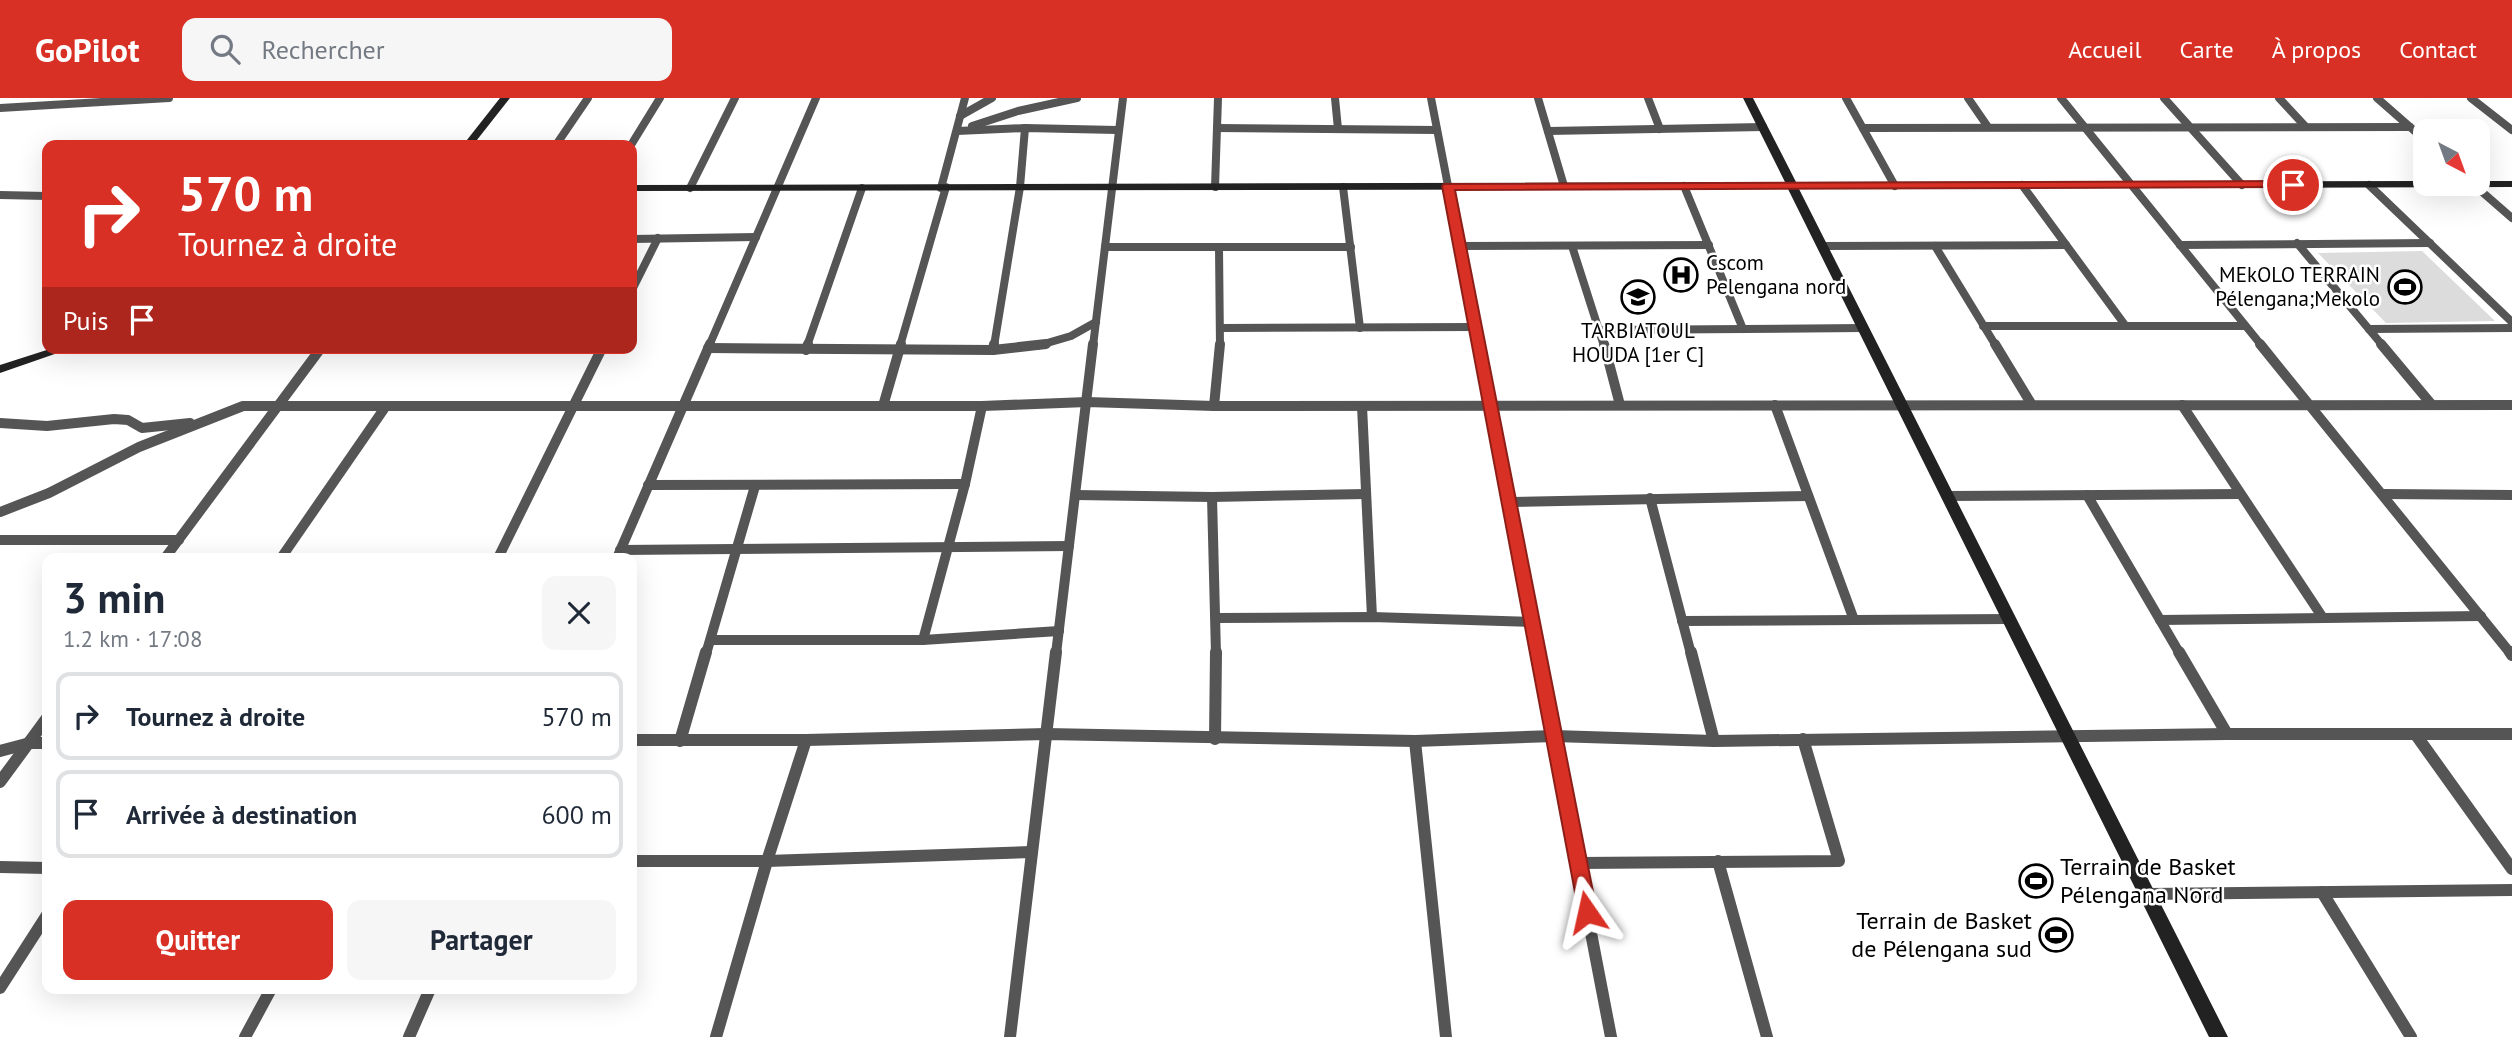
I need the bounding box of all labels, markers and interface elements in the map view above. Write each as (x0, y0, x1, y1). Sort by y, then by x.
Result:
search box (182, 18, 672, 81)
text: GoPilot (35, 28, 140, 71)
icon: search (206, 30, 244, 68)
text: Rechercher (262, 33, 385, 66)
text: Accueil (2068, 34, 2142, 65)
text: Carte (2180, 34, 2234, 65)
text: À propos (2272, 34, 2361, 65)
text: Contact (2399, 34, 2477, 65)
north arrow (2413, 119, 2490, 196)
map controls (2413, 119, 2490, 196)
pin (2263, 155, 2323, 215)
text: 570 m (178, 161, 313, 225)
icon: arrive (2274, 166, 2312, 204)
icon: right (63, 168, 154, 259)
text: Tournez à droite (178, 223, 397, 265)
place label: Cscom Pelengana nord (1706, 249, 1846, 300)
hospital icon: Cscom Pelengana nord (1662, 256, 1700, 294)
place label: MEkOLO TERRAIN Pélengana;Mekolo (2215, 261, 2380, 312)
sports icon: MEkOLO TERRAIN Pélengana;Mekolo (2386, 268, 2424, 306)
school or university icon: TARBIATOUL HOUDA [1er C] (1619, 278, 1657, 316)
icon: arrive (123, 301, 161, 339)
text: Puis (63, 304, 109, 337)
place label: TARBIATOUL HOUDA [1er C] (1572, 317, 1704, 368)
text: 3 min (63, 570, 165, 625)
button: close (542, 576, 616, 650)
text: 1.2 km · 17:08 (63, 624, 202, 653)
icon: right (67, 697, 105, 735)
text: Tournez à droite (126, 700, 305, 733)
text: 570 m (541, 700, 612, 733)
icon: arrive (67, 795, 105, 833)
text: Arrivée à destination (126, 798, 357, 831)
text: 600 m (541, 798, 612, 831)
place label: Terrain de Basket Pélengana Nord (2060, 851, 2236, 910)
sports icon: Terrain de Basket Pélengana Nord (2017, 862, 2055, 900)
position arrow (1550, 875, 1624, 949)
button: Quitter (63, 900, 333, 980)
button: Partager (347, 900, 616, 980)
place label: Terrain de Basket de Pélengana sud (1851, 905, 2032, 964)
sports icon: Terrain de Basket de Pélengana sud (2037, 916, 2075, 954)

